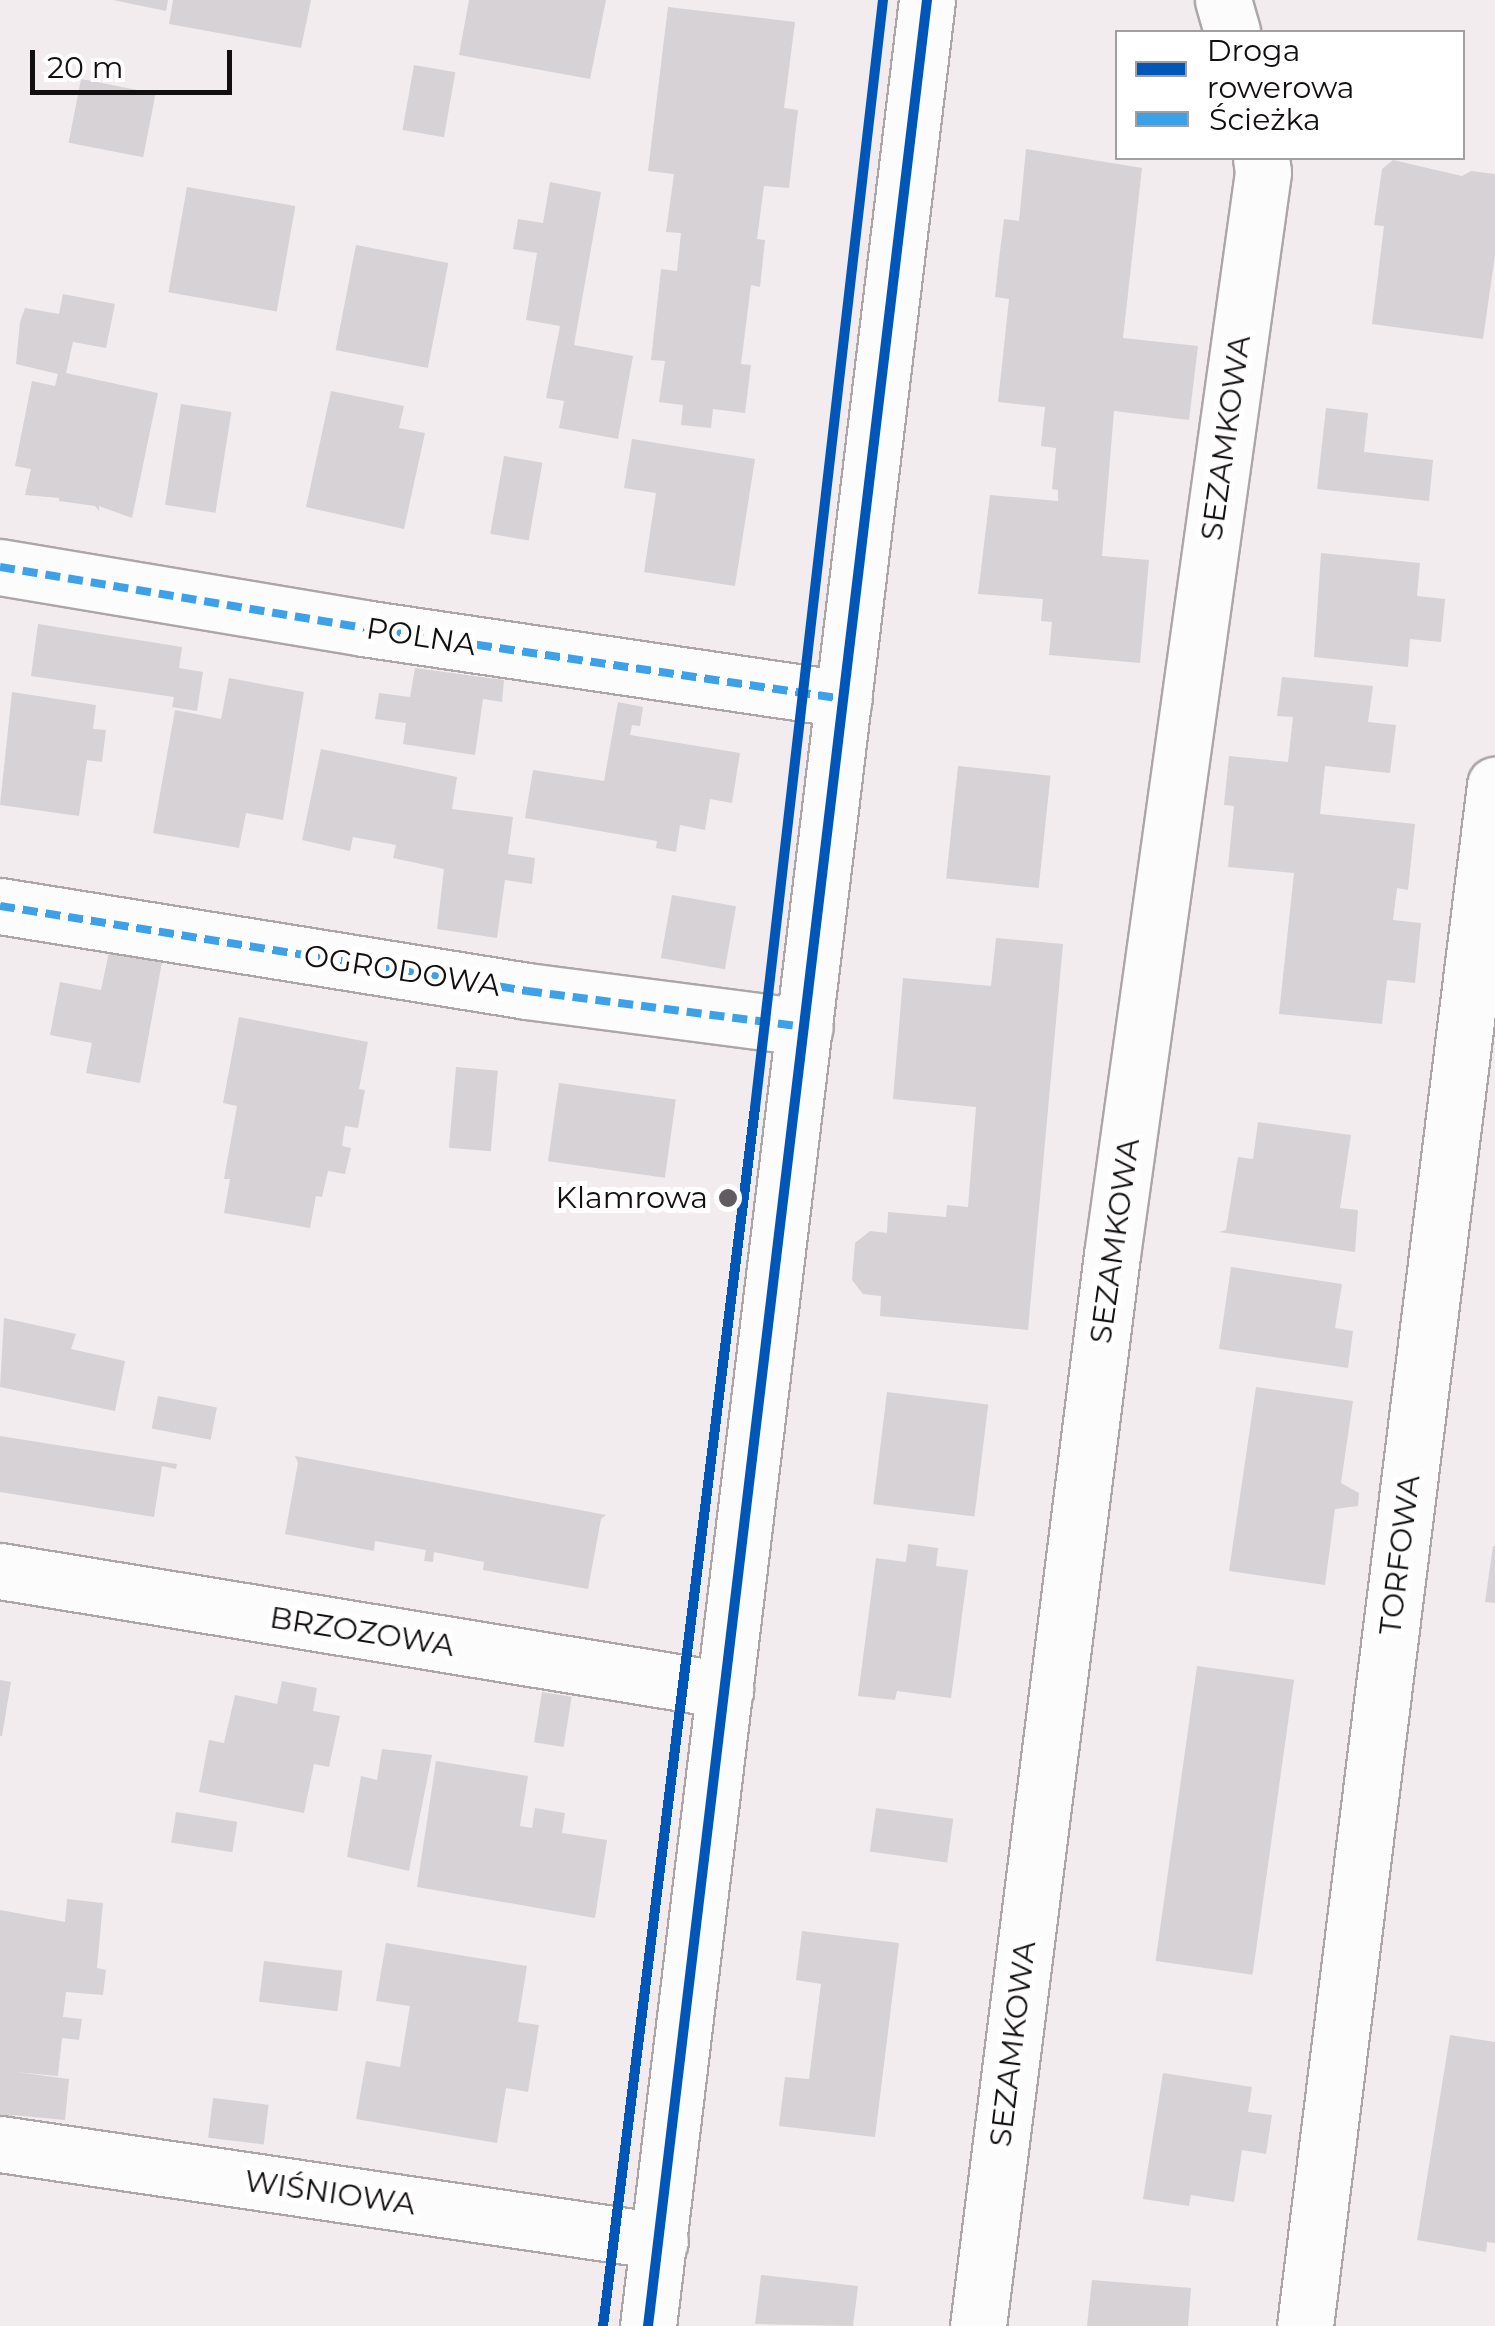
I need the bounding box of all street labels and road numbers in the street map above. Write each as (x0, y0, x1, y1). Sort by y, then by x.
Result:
street label: SEZAMKOWA (1194, 333, 1258, 543)
street label: POLNA (364, 611, 478, 663)
street label: OGRODOWA (301, 938, 503, 1004)
street label: SEZAMKOWA (1083, 1136, 1147, 1346)
street label: TORFOWA (1372, 1473, 1428, 1637)
street label: BRZOZOWA (267, 1600, 457, 1664)
street label: SEZAMKOWA (983, 1939, 1043, 2149)
street label: WIŚNIOWA (242, 2163, 418, 2223)

